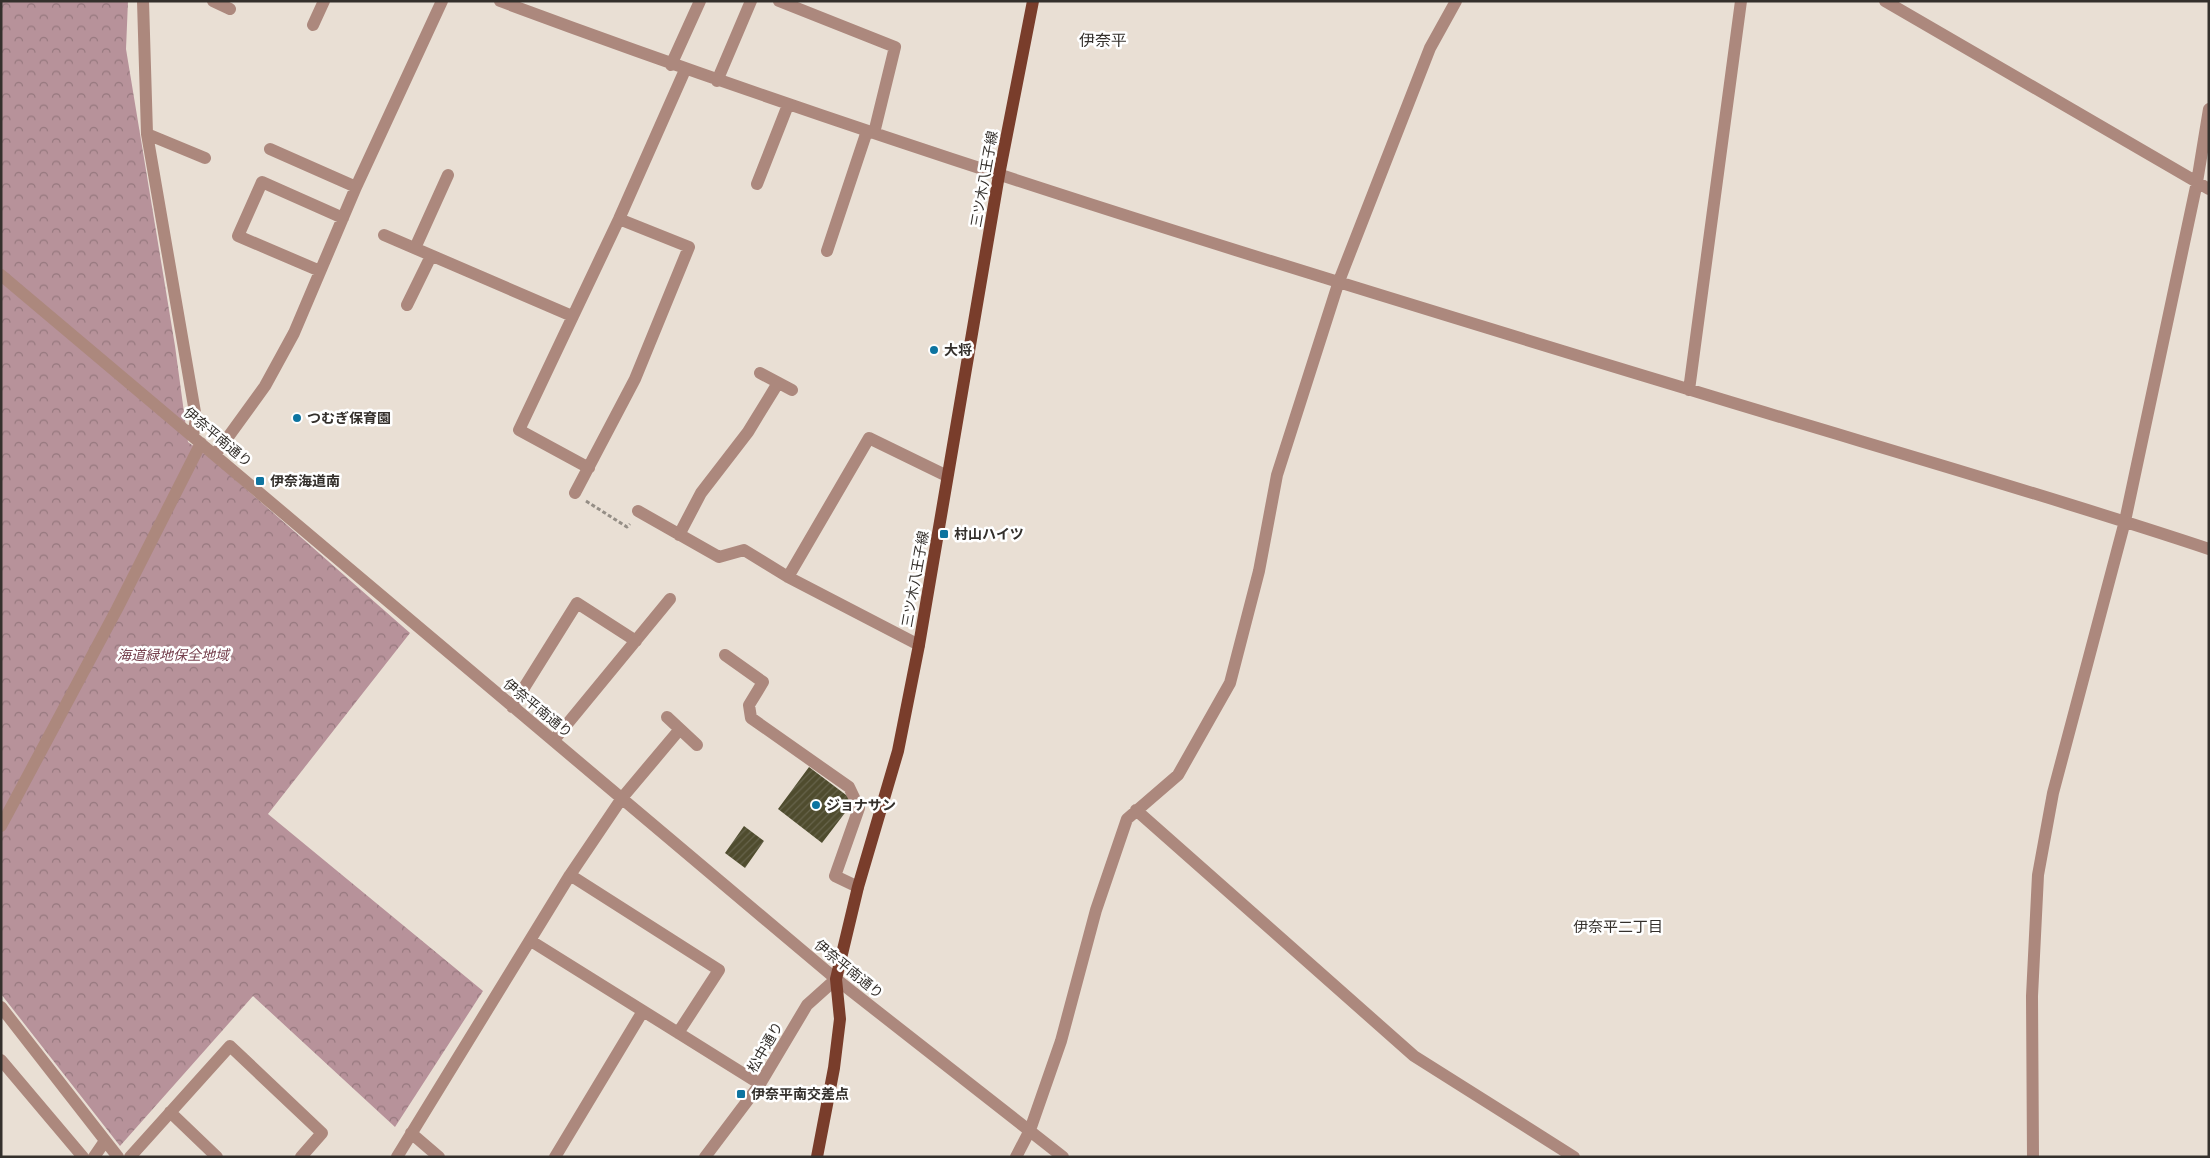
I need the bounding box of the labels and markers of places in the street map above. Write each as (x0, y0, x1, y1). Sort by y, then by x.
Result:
place label: 大将 (944, 342, 972, 358)
marker: 大将 (928, 344, 940, 356)
place label: つむぎ保育園 (307, 410, 391, 426)
marker: つむぎ保育園 (291, 412, 303, 424)
place label: 伊奈海道南 (270, 473, 340, 489)
marker: 伊奈海道南 (254, 475, 266, 487)
place label: 村山ハイツ (954, 526, 1024, 542)
marker: 村山ハイツ (938, 528, 950, 540)
place label: ジョナサン (826, 797, 896, 813)
marker: ジョナサン (810, 799, 822, 811)
place label: 伊奈平南交差点 (751, 1086, 849, 1102)
marker: 伊奈平南交差点 (735, 1088, 747, 1100)

